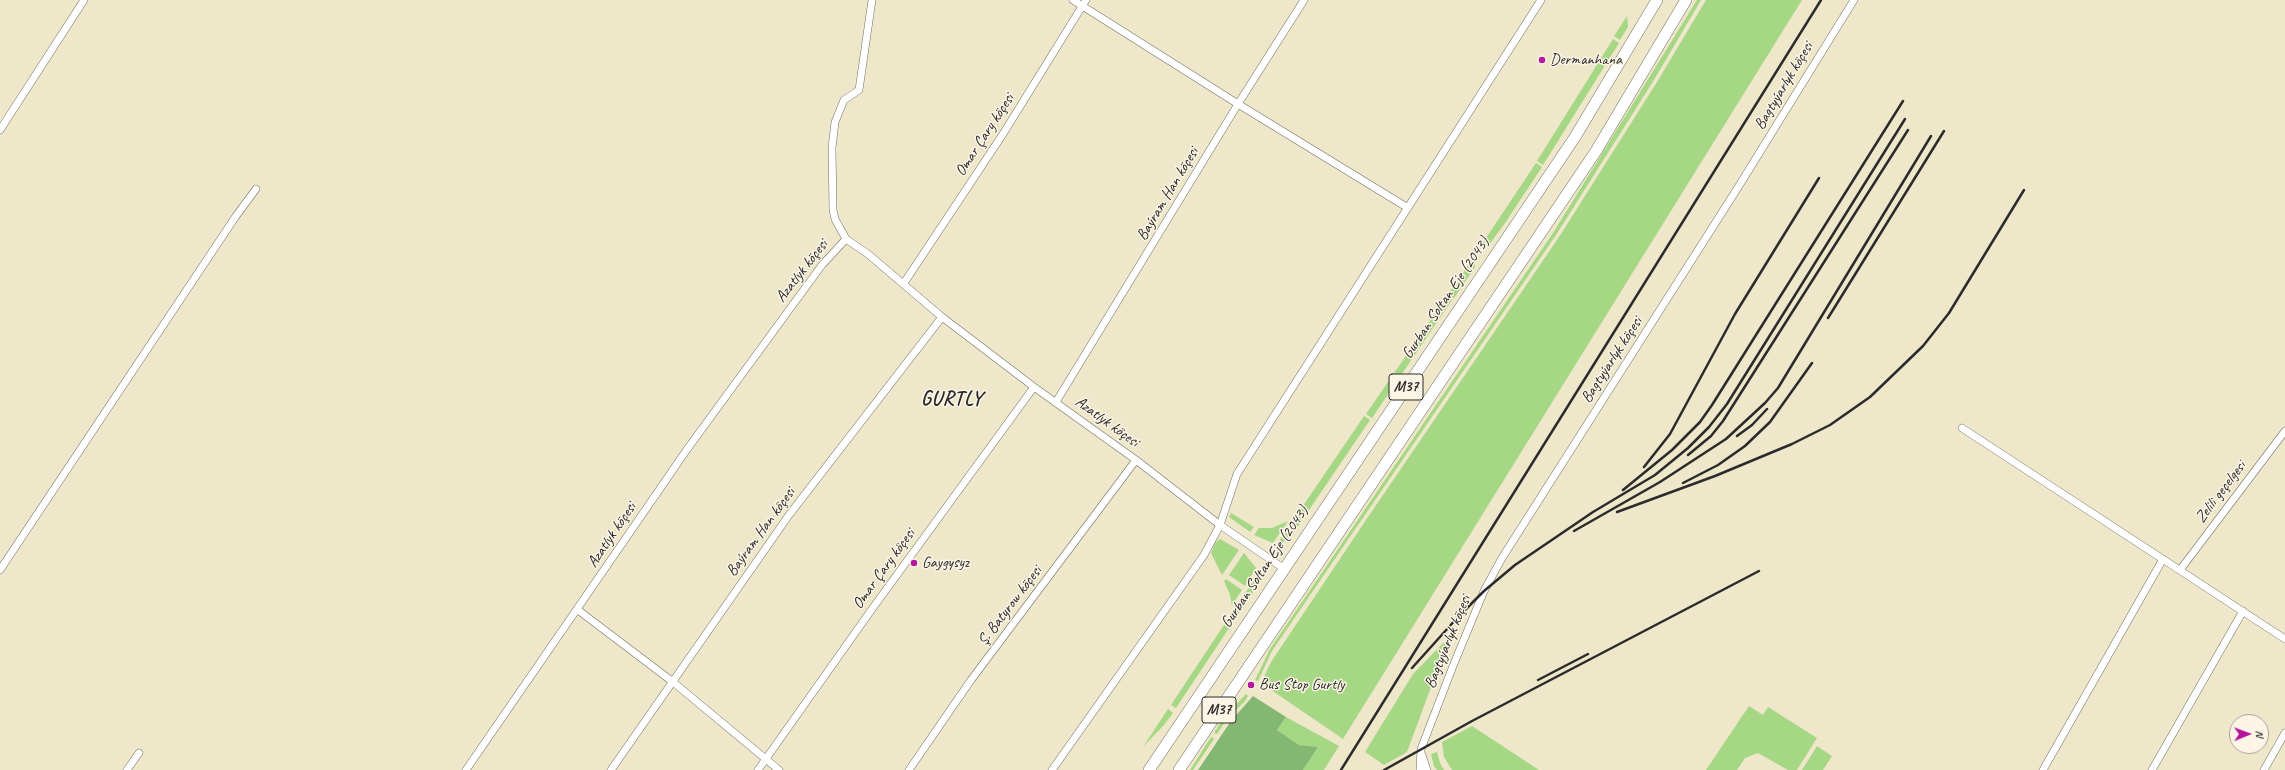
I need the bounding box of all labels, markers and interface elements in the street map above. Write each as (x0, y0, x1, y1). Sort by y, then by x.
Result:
street label: Bagtyýarlyk köçesi (1750, 39, 1818, 133)
place label: Dermanhana (1550, 50, 1622, 70)
marker: Dermanhana (1537, 55, 1547, 65)
street label: Omar Çary köçesi (951, 90, 1019, 180)
street label: Baýram Han köçesi (1133, 144, 1203, 244)
street label: Gurban Soltan Eje (2043) (1398, 233, 1494, 363)
street label: Azatlyk köçesi (772, 236, 832, 306)
street label: Bagtyýarlyk köçesi (1577, 313, 1647, 407)
road number: M37 (1389, 374, 1423, 400)
district label: GURTLY (921, 388, 983, 412)
street label: Azatlyk köçesi (1071, 392, 1143, 452)
street label: Zelili geçelgesi (2192, 457, 2250, 527)
street label: Baýram Han köçesi (722, 484, 800, 580)
street label: Azatlyk köçesi (583, 499, 641, 571)
street label: Gurban Soltan Eje (2043) (1217, 502, 1313, 632)
street label: Omar Çary köçesi (848, 525, 920, 613)
place label: Gaygysyz (922, 553, 969, 573)
marker: Gaygysyz (909, 558, 919, 568)
street label: Ş. Batyrow köçesi (974, 562, 1046, 650)
street label: Bagtyýarlyk köçesi (1421, 593, 1475, 691)
place label: Bus Stop Gurtly (1259, 675, 1344, 695)
marker: Bus Stop Gurtly (1246, 680, 1256, 690)
road number: M37 (1202, 697, 1236, 723)
north arrow (2229, 714, 2269, 754)
text: N (2253, 730, 2267, 737)

